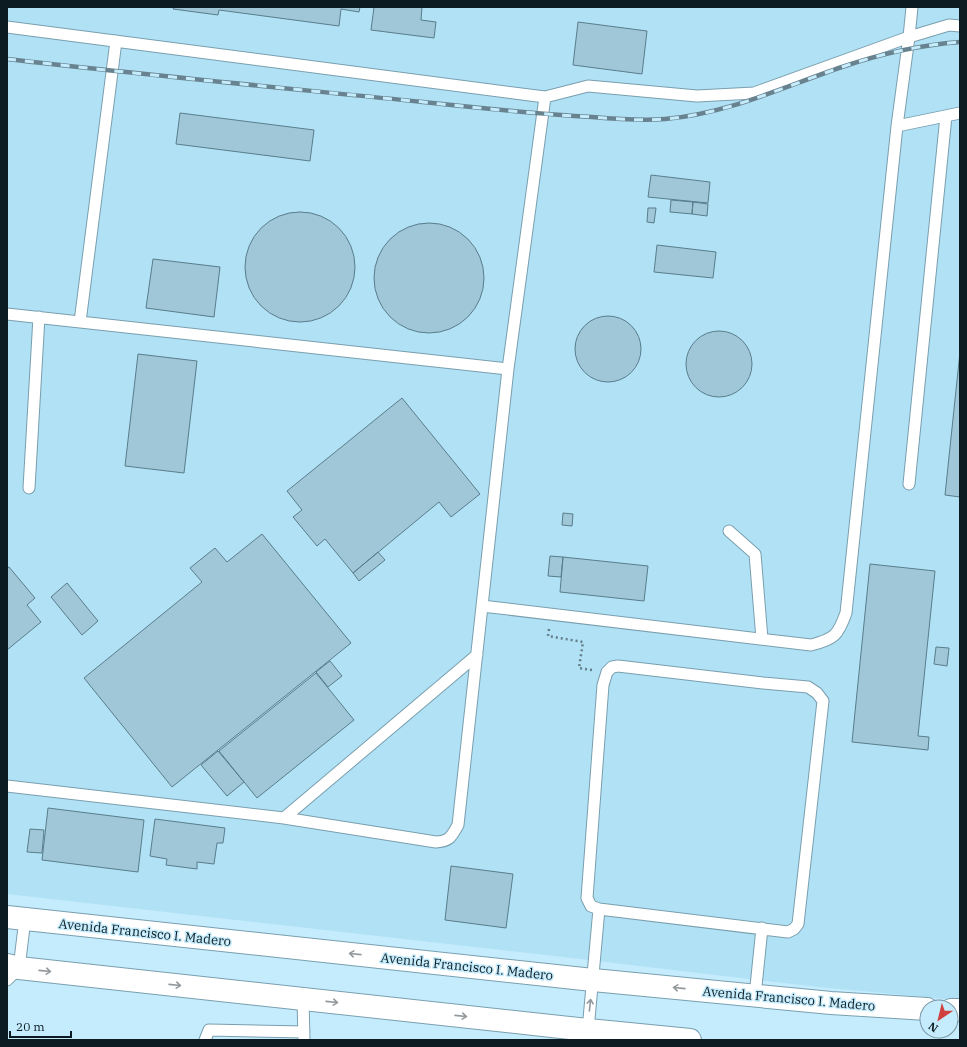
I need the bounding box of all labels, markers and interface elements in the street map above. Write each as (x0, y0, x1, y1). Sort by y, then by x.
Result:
street label: Avenida Francisco I. Madero (58, 915, 232, 950)
street label: Avenida Francisco I. Madero (380, 949, 554, 984)
one-way arrow (349, 951, 362, 958)
one-way arrow (39, 967, 52, 975)
one-way arrow (168, 981, 181, 989)
street label: Avenida Francisco I. Madero (702, 982, 876, 1015)
one-way arrow (673, 985, 686, 992)
one-way arrow (325, 999, 338, 1006)
one-way arrow (587, 999, 594, 1012)
north arrow (919, 999, 959, 1039)
scale bar (10, 1013, 71, 1039)
one-way arrow (454, 1013, 467, 1020)
text: 20 m (16, 1019, 45, 1034)
text: N (925, 1019, 941, 1035)

